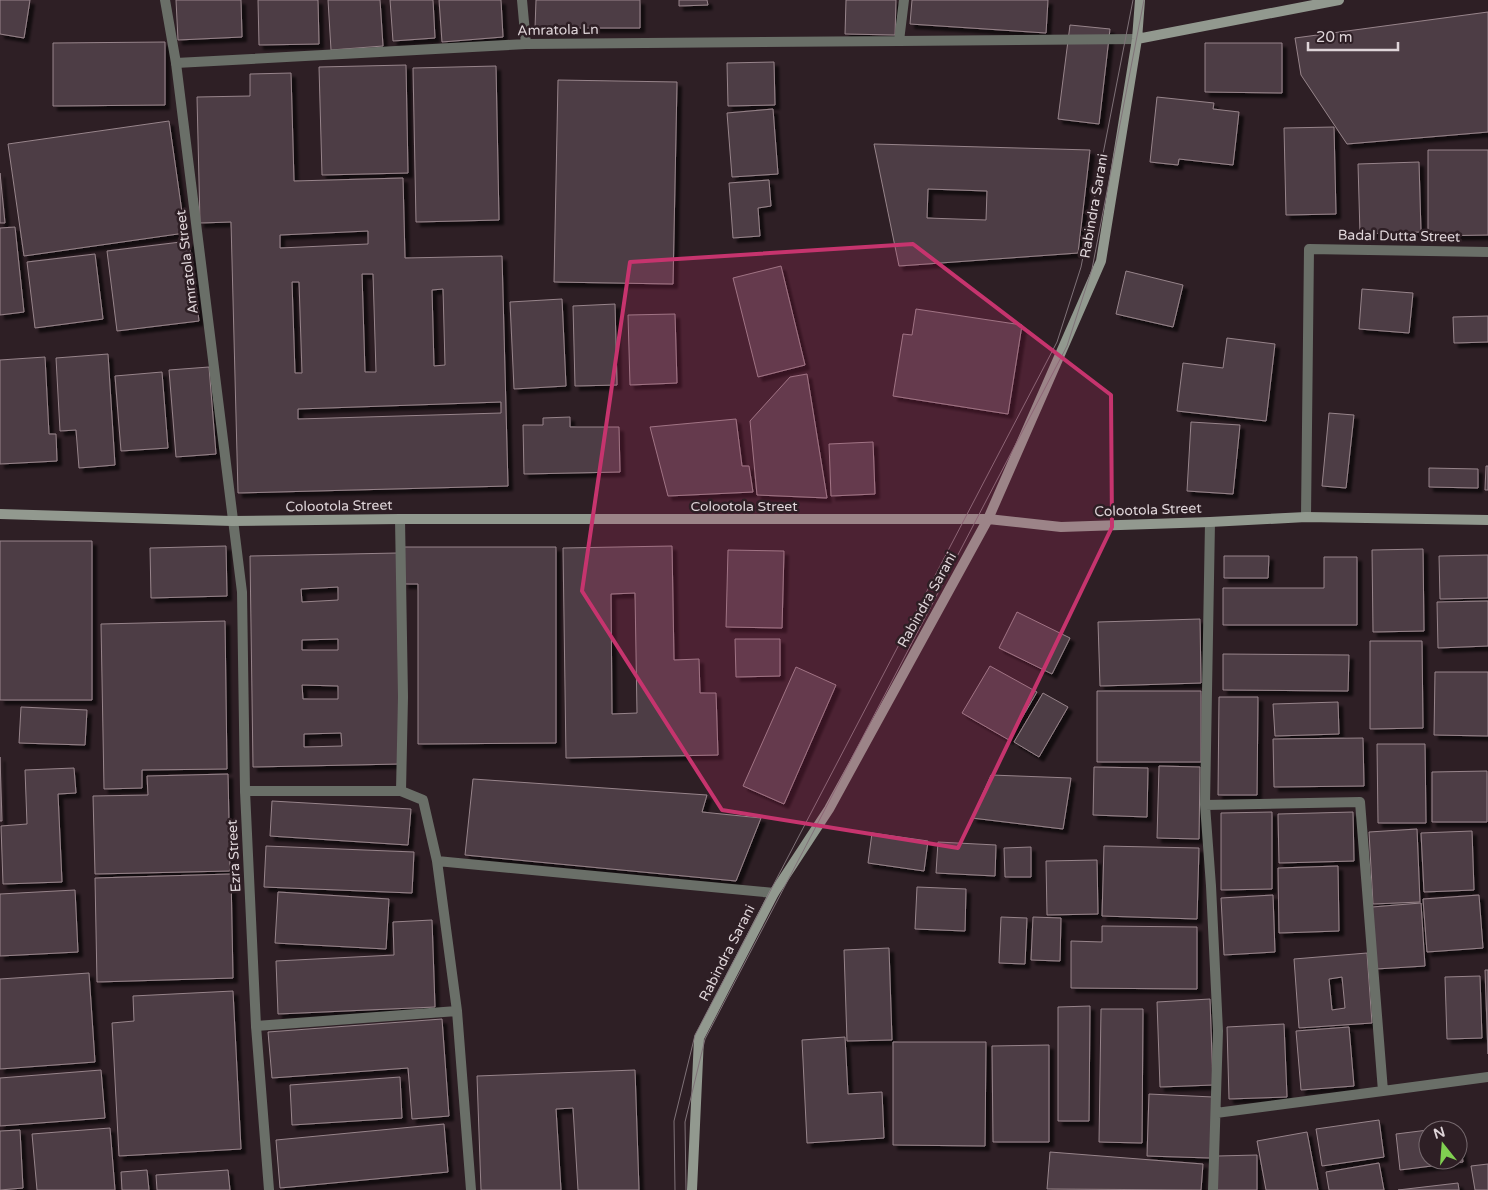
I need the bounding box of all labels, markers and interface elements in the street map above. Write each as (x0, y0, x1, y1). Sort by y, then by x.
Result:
scale bar (1308, 20, 1398, 52)
street label: Amratola Ln (517, 21, 599, 39)
text: 20 m (1316, 28, 1353, 46)
street label: Rabindra Sarani (1076, 152, 1112, 260)
street label: Amratola Street (172, 208, 202, 315)
street label: Badal Dutta Street (1338, 226, 1461, 246)
street label: Colootola Street (285, 497, 393, 515)
street label: Colootola Street (690, 498, 798, 515)
street label: Colootola Street (1094, 500, 1203, 520)
street label: Rabindra Sarani (894, 549, 960, 651)
street label: Ezra Street (224, 819, 244, 893)
street label: Rabindra Sarani (695, 902, 759, 1004)
north arrow (1418, 1120, 1468, 1170)
text: N (1431, 1123, 1447, 1143)

